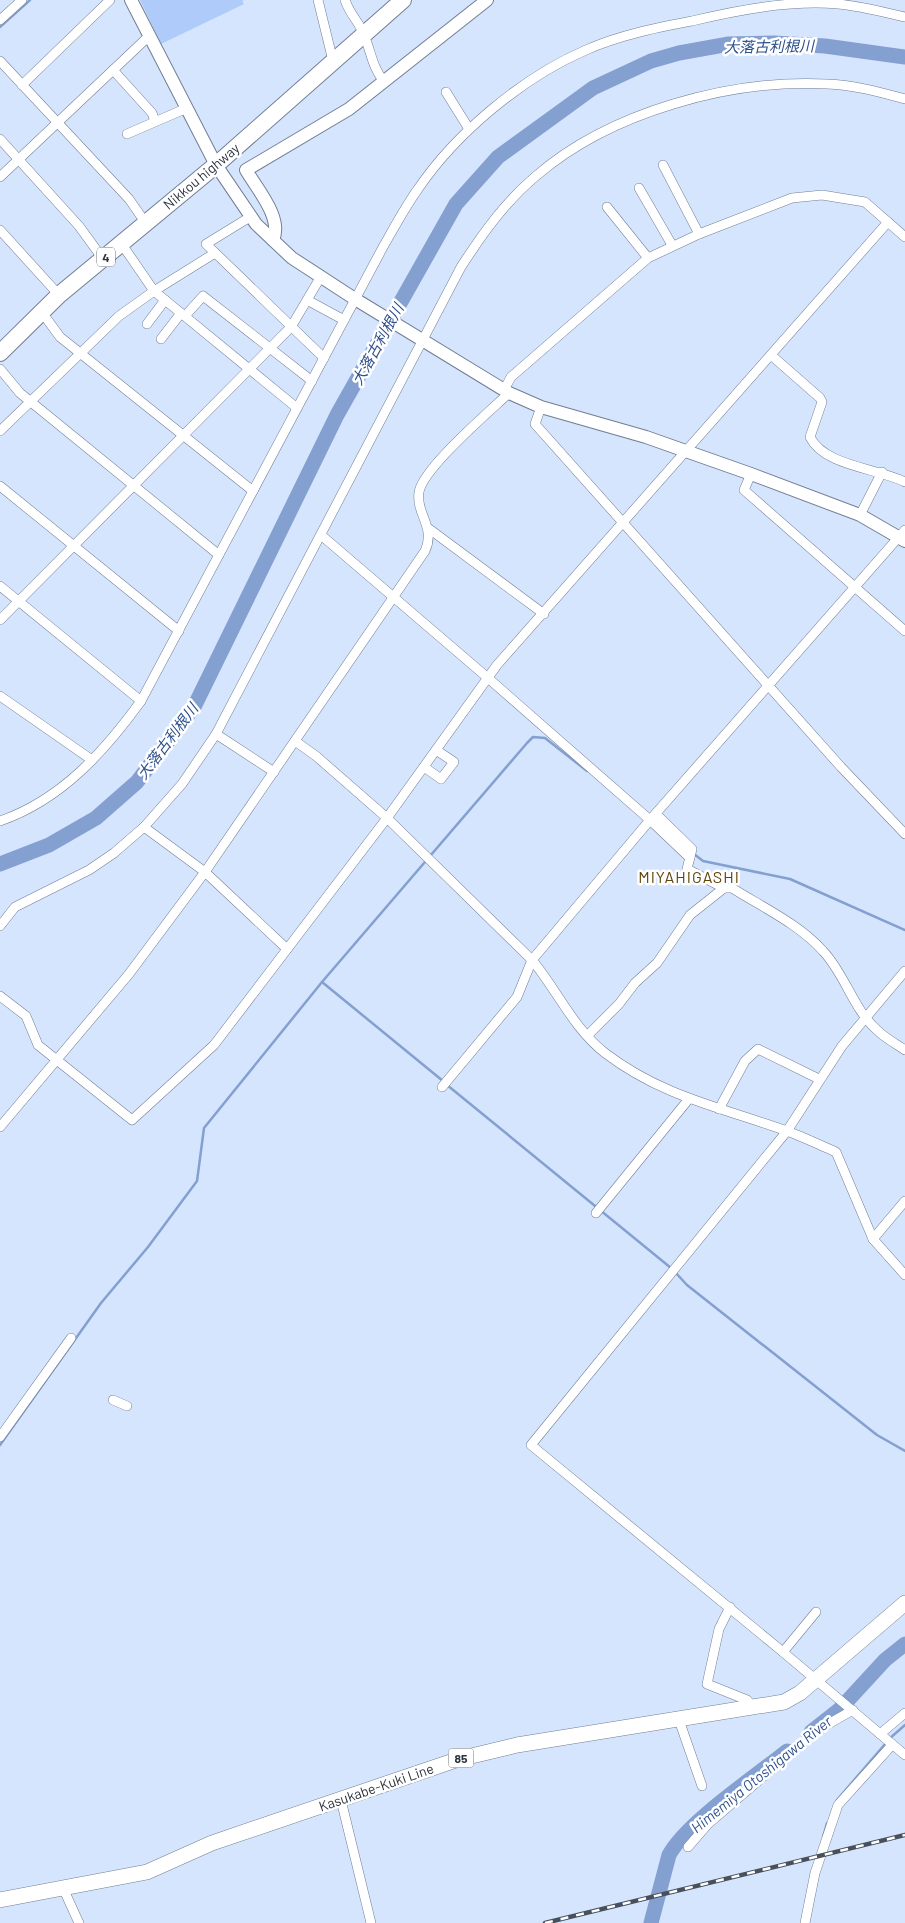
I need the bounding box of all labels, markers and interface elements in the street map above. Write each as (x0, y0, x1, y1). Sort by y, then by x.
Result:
water label: 大落古利根川 (724, 36, 816, 56)
street label: Nikkou highway (159, 139, 243, 213)
road number: 4 (97, 248, 115, 266)
water label: 大落古利根川 (347, 299, 408, 388)
water label: 大落古利根川 (133, 698, 202, 782)
district label: MIYAHIGASHI (638, 867, 740, 886)
water label: Himemiya Otoshigawa River (687, 1711, 835, 1836)
road number: 85 (448, 1749, 474, 1768)
street label: Kasukabe-Kuki Line (316, 1759, 436, 1815)

